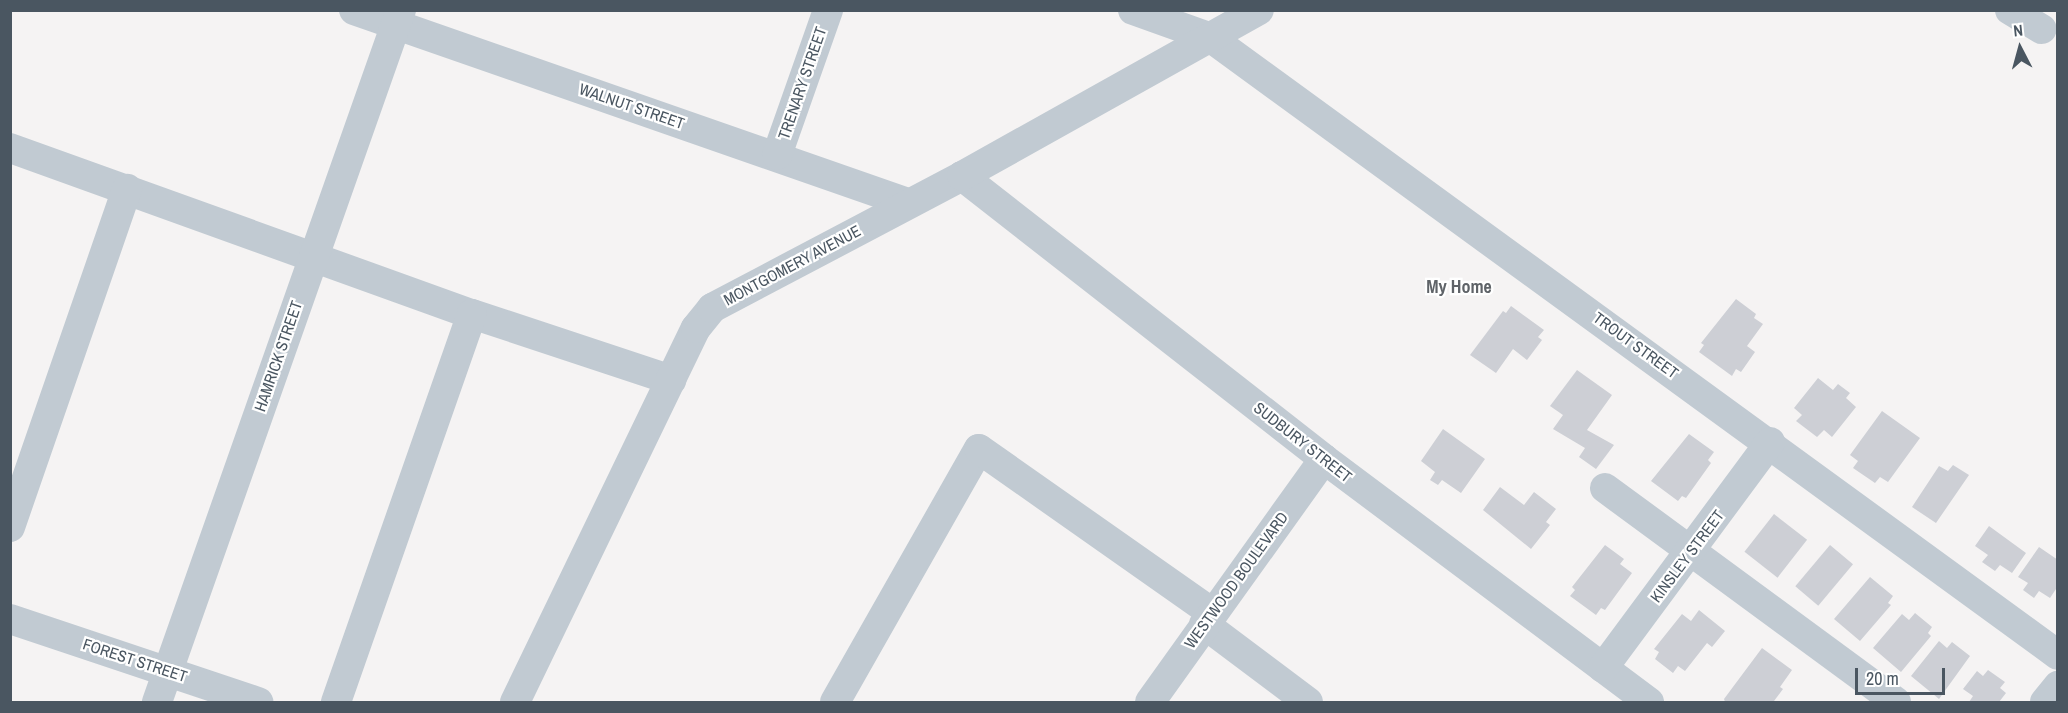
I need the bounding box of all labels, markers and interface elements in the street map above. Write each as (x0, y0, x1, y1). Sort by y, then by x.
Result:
north arrow (1990, 18, 2050, 78)
text: N (2012, 19, 2024, 42)
street label: TRENARY STREET (774, 24, 830, 142)
street label: WALNUT STREET (577, 79, 687, 133)
street label: MONTGOMERY AVENUE (720, 221, 864, 309)
district label: My Home (1426, 276, 1492, 298)
street label: HAMRICK STREET (250, 298, 306, 414)
street label: TROUT STREET (1590, 308, 1682, 382)
street label: SUDBURY STREET (1250, 398, 1356, 486)
street label: KINSLEY STREET (1646, 506, 1728, 606)
street label: WESTWOOD BOULEVARD (1180, 508, 1292, 652)
street label: FOREST STREET (80, 634, 190, 686)
scale bar (1858, 656, 1948, 694)
text: 20 m (1866, 666, 1899, 691)

